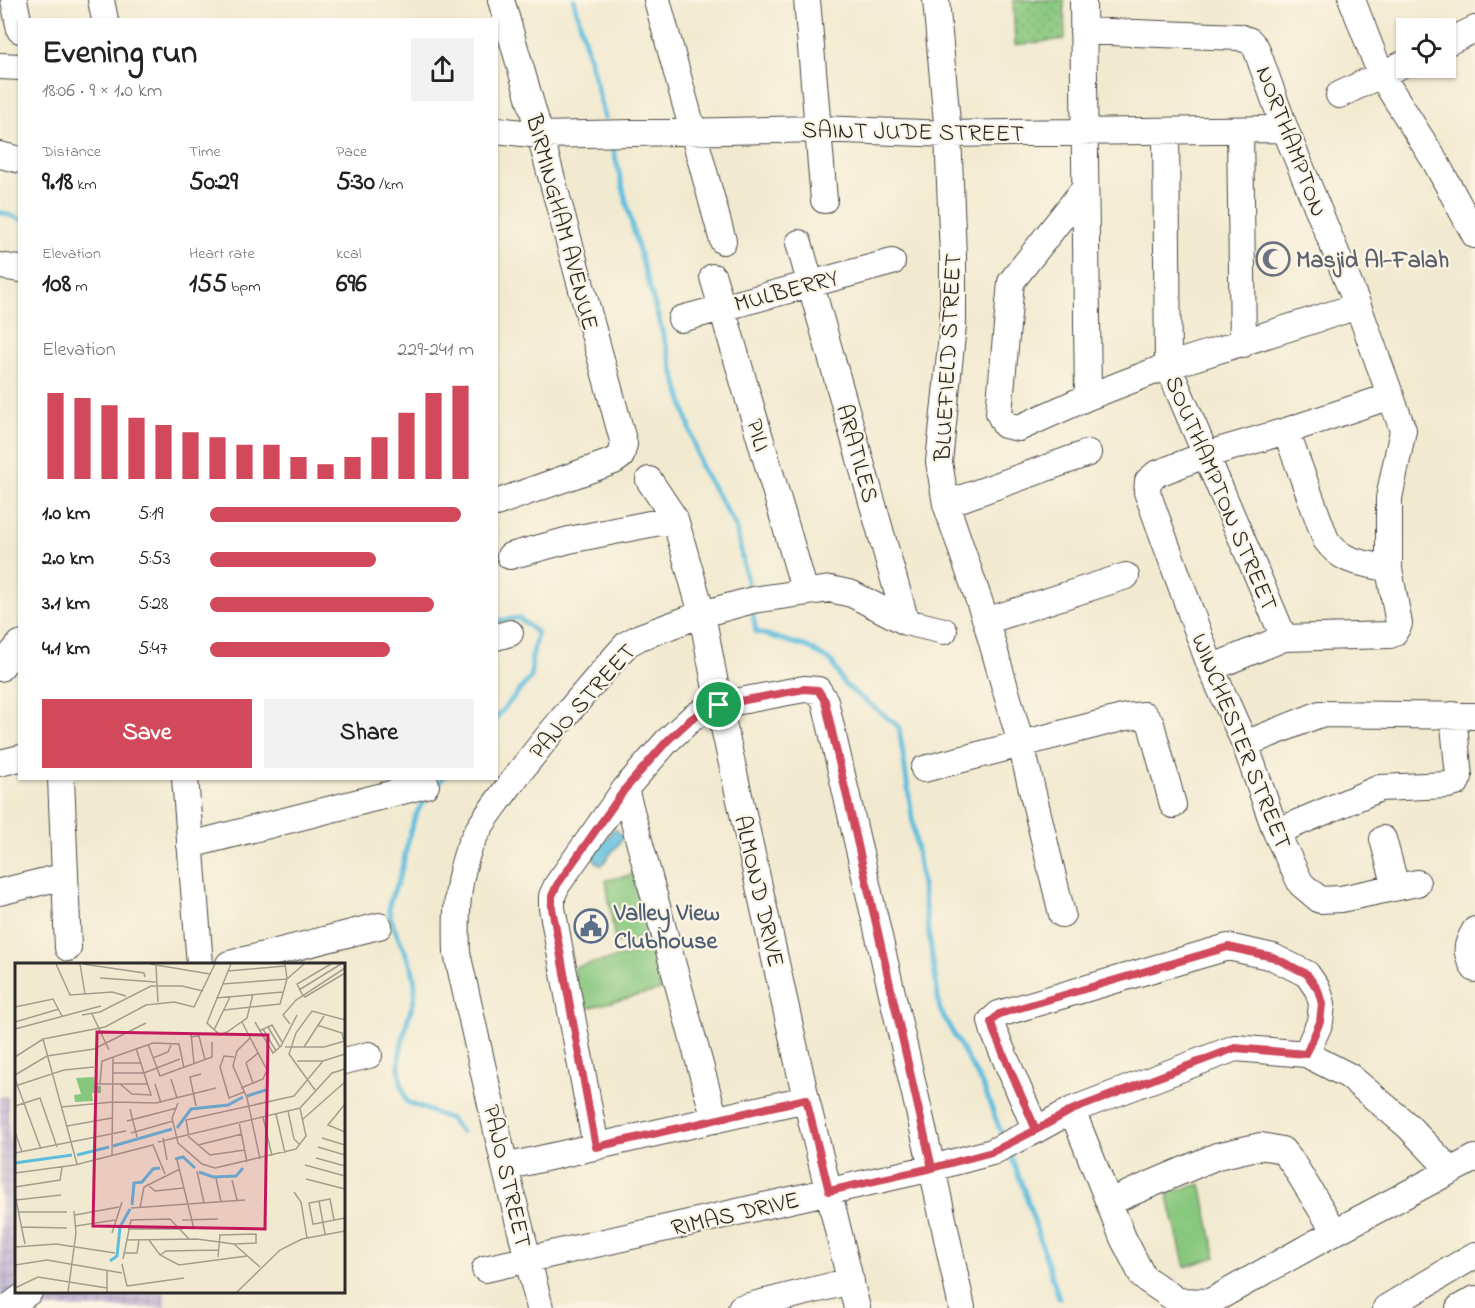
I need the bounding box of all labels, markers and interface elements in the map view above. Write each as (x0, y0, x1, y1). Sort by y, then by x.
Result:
map controls (1396, 18, 1456, 78)
button: locate (1396, 18, 1456, 78)
text: Evening run (42, 30, 197, 78)
button: share (411, 38, 474, 101)
street label: NORTHAMPTON (1245, 61, 1334, 222)
text: 18:06 · 9 × 1.0 km (42, 77, 162, 106)
street label: BIRMINGHAM AVENUE (515, 110, 606, 335)
street label: SAINT JUDE STREET (802, 114, 1025, 153)
text: Distance (42, 140, 101, 164)
text: Time (189, 140, 221, 164)
text: Pace (336, 140, 367, 164)
text: 9.18 (42, 164, 73, 202)
text: 50:29 (189, 164, 238, 202)
text: 5:30 (336, 164, 375, 202)
text: km (73, 173, 97, 197)
text: /km (375, 173, 403, 197)
mosque icon: Masjid Al-Falah (1255, 241, 1291, 277)
text: Elevation (42, 242, 101, 266)
text: Heart rate (189, 242, 255, 266)
text: kcal (336, 242, 361, 266)
place label: Masjid Al-Falah (1296, 244, 1449, 279)
street label: BLUEFIELD STREET (927, 252, 972, 463)
street label: MULBERRY (731, 262, 843, 323)
text: 108 (42, 266, 71, 304)
text: 155 (189, 266, 227, 304)
text: 696 (336, 266, 367, 304)
text: m (71, 275, 88, 299)
text: bpm (227, 275, 261, 299)
text: Elevation (42, 336, 116, 365)
text: 229–241 m (397, 336, 474, 365)
street label: SOUTHAMPTON STREET (1154, 371, 1285, 617)
street label: ARATILES (825, 400, 886, 507)
street label: PILI (735, 415, 778, 456)
text: 1.0 km (42, 500, 90, 529)
text: 5:19 (138, 500, 164, 529)
text: 2.0 km (42, 545, 94, 574)
text: 5:53 (138, 545, 171, 574)
text: 3.1 km (42, 590, 90, 619)
text: 5:28 (138, 590, 169, 619)
street label: WINCHESTER STREET (1180, 629, 1299, 856)
text: 4.1 km (42, 635, 90, 664)
text: 5:47 (138, 635, 168, 664)
street label: PAJO STREET (522, 637, 646, 769)
pin (693, 679, 744, 730)
icon: arrive (702, 688, 735, 721)
button: Save (42, 699, 252, 768)
button: Share (264, 699, 474, 768)
street label: ALMOND DRIVE (723, 812, 792, 971)
place label: Valley View Clubhouse (613, 897, 720, 960)
public building icon: Valley View Clubhouse (573, 908, 609, 944)
inset map (15, 963, 345, 1293)
street label: PAJO STREET (472, 1101, 539, 1252)
street label: RIMAS DRIVE (668, 1184, 803, 1247)

